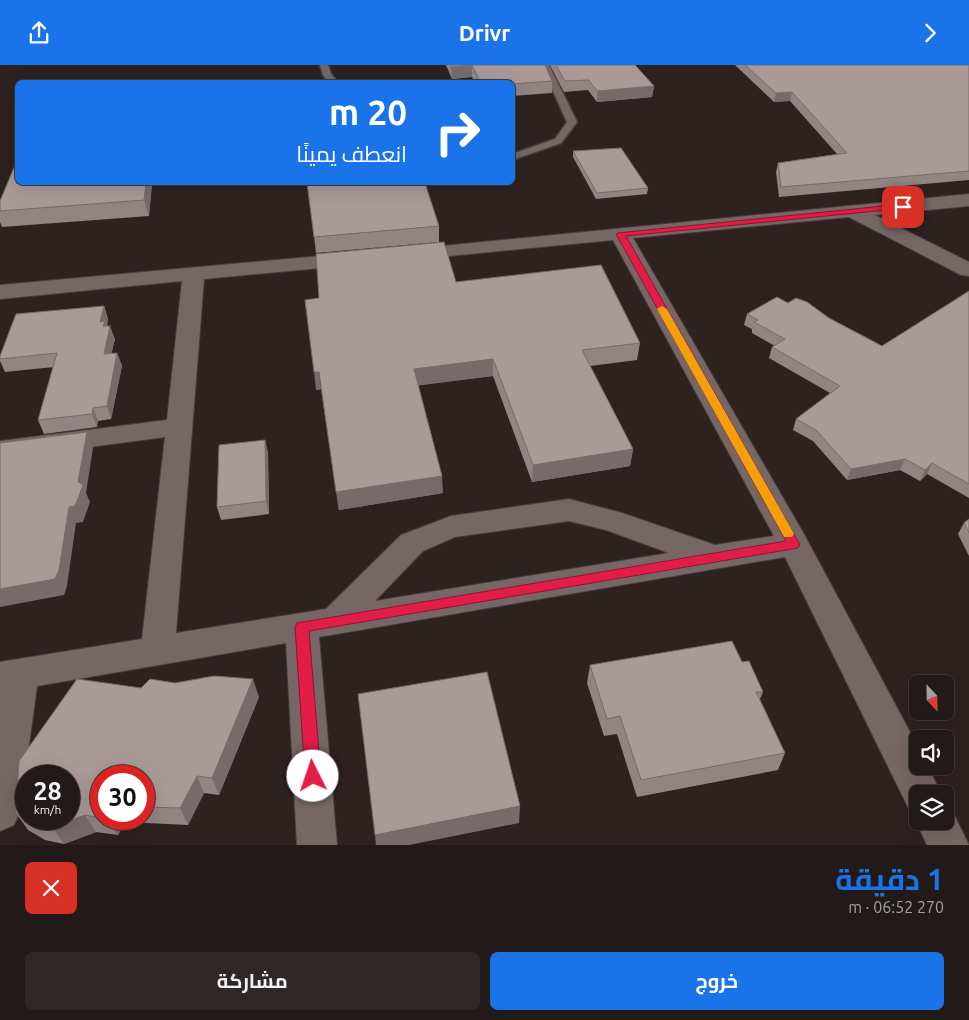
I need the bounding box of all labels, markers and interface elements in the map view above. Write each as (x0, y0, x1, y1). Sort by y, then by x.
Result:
icon: share (25, 19, 53, 47)
icon: forward (916, 19, 944, 47)
text: Drivr (459, 20, 510, 45)
text: 20 m (329, 92, 407, 132)
icon: right (425, 100, 490, 165)
text: انعطف يمينًا (296, 141, 407, 166)
pin (882, 186, 924, 228)
icon: arrive (889, 193, 917, 221)
north arrow (909, 675, 954, 720)
map controls (909, 675, 954, 830)
button: sound (909, 730, 954, 775)
position arrow (286, 749, 338, 801)
speed limit sign: 30 (90, 765, 155, 830)
text: 28 (33, 777, 62, 805)
button: layers (909, 785, 954, 830)
text: km/h (34, 803, 61, 816)
button: close (25, 862, 77, 914)
text: 1 دقيقة (835, 862, 944, 896)
text: 270 m · 06:52 (848, 898, 944, 916)
button: مشاركة (25, 952, 480, 1010)
button: خروج (490, 952, 944, 1010)

